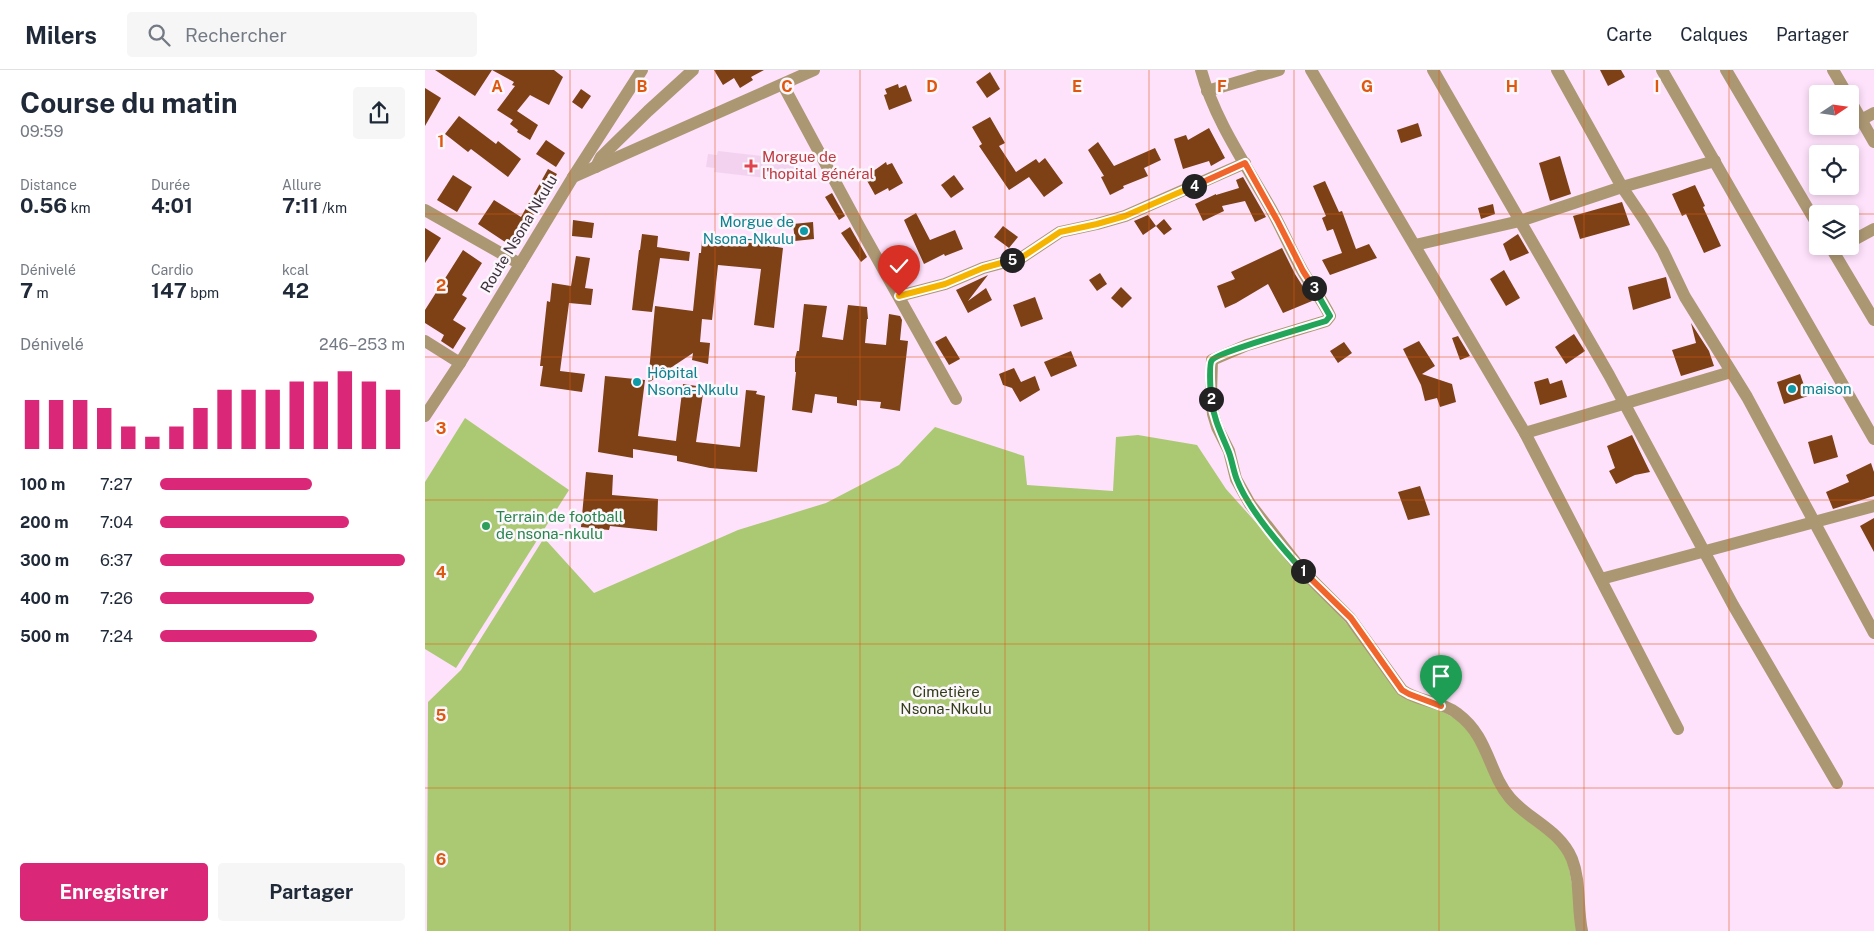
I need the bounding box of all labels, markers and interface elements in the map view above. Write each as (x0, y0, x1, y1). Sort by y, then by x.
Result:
search box (127, 12, 477, 57)
text: Milers (25, 21, 97, 49)
icon: search (145, 21, 173, 49)
text: Rechercher (185, 24, 287, 46)
text: Carte (1606, 24, 1652, 45)
text: Calques (1680, 24, 1748, 45)
text: Partager (1776, 24, 1849, 45)
text: A (491, 77, 503, 96)
text: B (637, 77, 648, 96)
text: C (781, 77, 793, 96)
text: D (926, 77, 938, 96)
text: E (1072, 77, 1082, 96)
text: F (1217, 77, 1227, 96)
text: G (1361, 77, 1373, 96)
text: H (1506, 77, 1518, 96)
text: I (1655, 77, 1659, 96)
north arrow (1809, 85, 1859, 135)
map controls (1809, 85, 1859, 255)
text: Course du matin (20, 86, 238, 119)
button: share (353, 87, 405, 139)
text: 09:59 (20, 122, 64, 141)
text: 1 (438, 132, 444, 151)
button: locate (1809, 145, 1859, 195)
place label: Morgue de l'hopital général (762, 148, 874, 182)
marker: Morgue de l'hopital général (744, 159, 758, 173)
street label: Route Nsona Nkulu (477, 172, 560, 296)
pin: 4 (1181, 174, 1207, 198)
text: Distance (20, 177, 77, 193)
text: Durée (151, 177, 190, 193)
text: Allure (282, 177, 322, 193)
text: 4 (1190, 178, 1199, 194)
text: 0.56 (20, 193, 67, 218)
text: 4:01 (151, 193, 193, 218)
text: 7:11 (282, 193, 319, 218)
text: km (67, 200, 91, 216)
text: /km (319, 200, 347, 216)
button: layers (1809, 205, 1859, 255)
place label: Morgue de Nsona-Nkulu (703, 213, 794, 247)
marker: Morgue de Nsona-Nkulu (798, 225, 810, 237)
pin (878, 245, 920, 296)
pin: 5 (999, 248, 1025, 272)
icon: check (885, 252, 913, 280)
text: 5 (1008, 252, 1017, 268)
text: Dénivelé (20, 262, 76, 278)
text: Cardio (151, 262, 193, 278)
text: kcal (282, 262, 309, 278)
text: 2 (436, 276, 446, 295)
pin: 3 (1301, 276, 1327, 300)
text: 7 (20, 278, 33, 303)
text: 147 (151, 278, 187, 303)
text: 42 (282, 278, 309, 303)
text: 3 (1310, 280, 1319, 296)
text: m (33, 285, 49, 301)
text: bpm (187, 285, 219, 301)
text: Dénivelé (20, 335, 84, 354)
text: 246–253 m (319, 335, 405, 354)
place label: Hôpital Nsona-Nkulu (647, 364, 738, 398)
marker: Hôpital Nsona-Nkulu (631, 376, 643, 388)
place label: maison (1802, 380, 1852, 397)
marker: maison (1786, 383, 1798, 395)
pin: 2 (1199, 386, 1223, 412)
text: 2 (1207, 391, 1216, 407)
text: 3 (436, 419, 446, 438)
text: 100 m (20, 475, 65, 494)
text: 7:27 (100, 475, 133, 494)
place label: Terrain de football de nsona-nkulu (496, 508, 623, 542)
text: 200 m (20, 513, 69, 532)
text: 7:04 (100, 513, 133, 532)
marker: Terrain de football de nsona-nkulu (480, 520, 492, 532)
text: 300 m (20, 551, 69, 570)
text: 6:37 (100, 551, 133, 570)
pin: 1 (1291, 558, 1315, 584)
text: 4 (436, 563, 447, 582)
text: 1 (1301, 563, 1307, 579)
text: 400 m (20, 589, 69, 608)
text: 7:26 (100, 589, 133, 608)
text: 500 m (20, 627, 69, 646)
text: 7:24 (100, 627, 133, 646)
pin (1420, 655, 1462, 706)
icon: arrive (1427, 662, 1455, 690)
park label: Cimetière Nsona-Nkulu (900, 683, 992, 717)
text: 5 (436, 706, 447, 725)
text: 6 (436, 850, 446, 869)
button: Enregistrer (20, 863, 208, 921)
button: Partager (218, 863, 405, 921)

